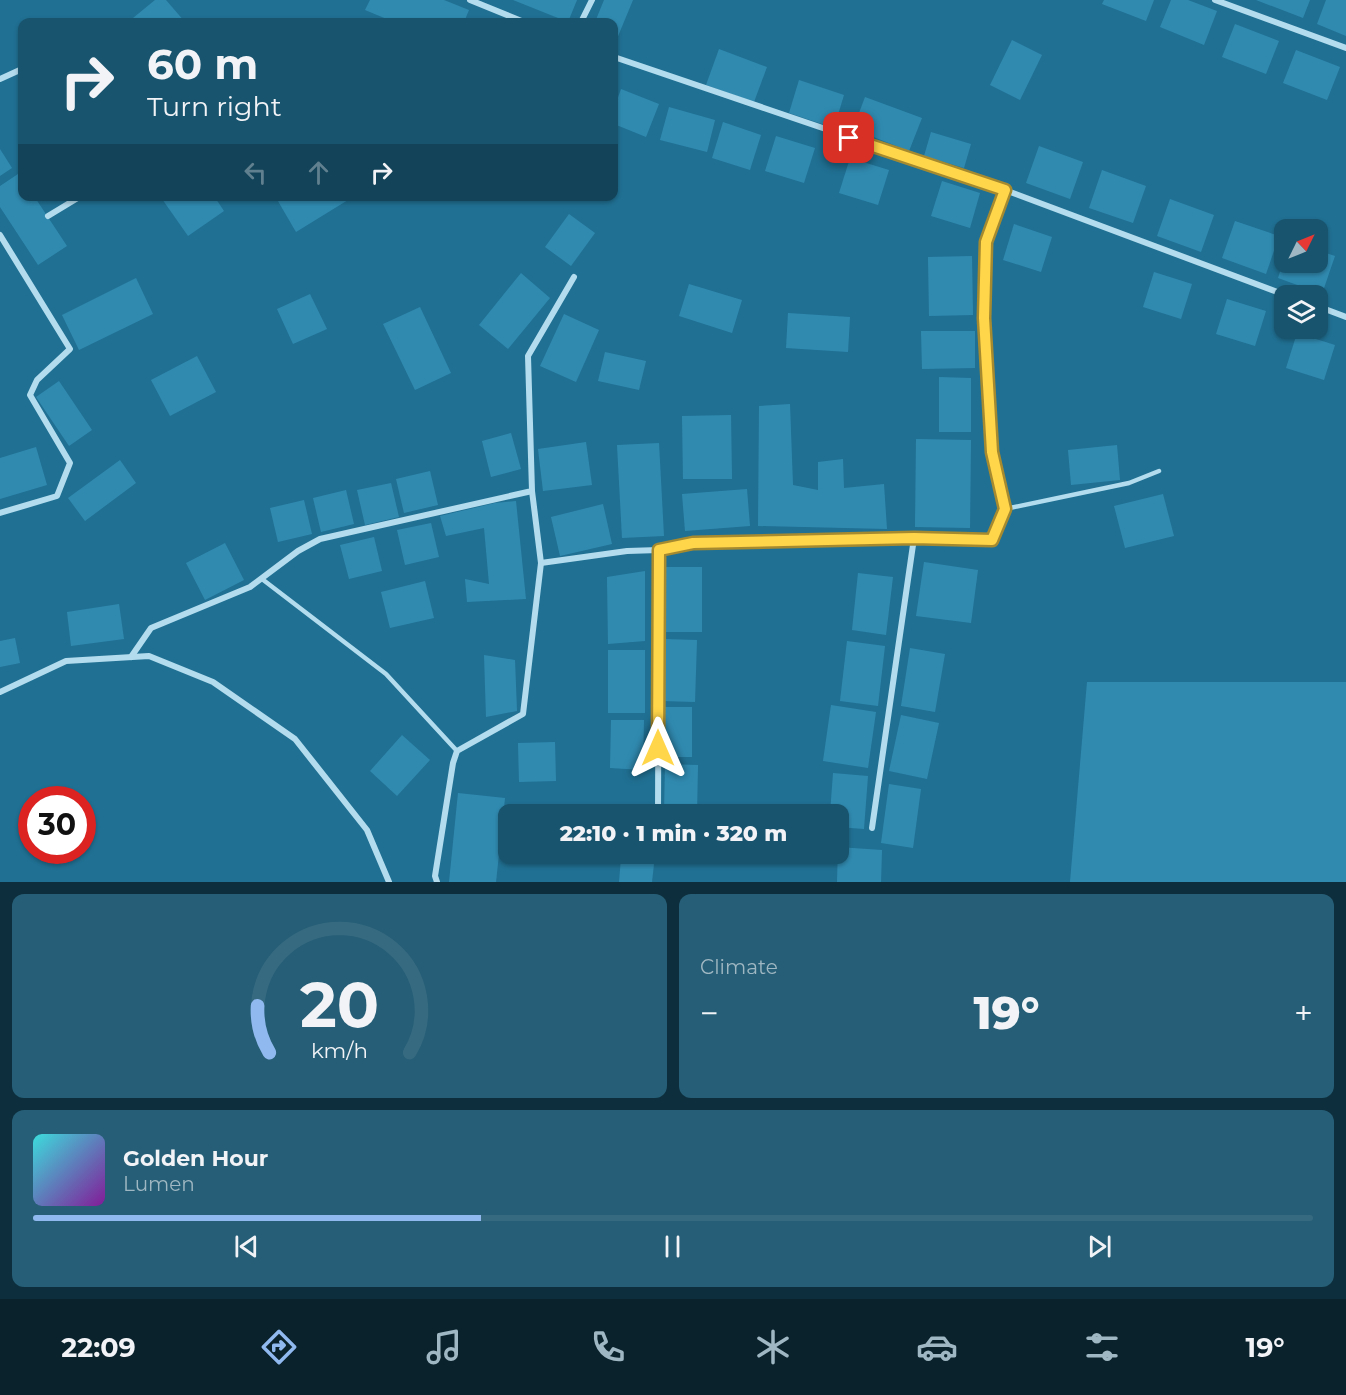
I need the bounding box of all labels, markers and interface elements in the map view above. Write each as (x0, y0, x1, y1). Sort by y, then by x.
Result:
text: 60 m (147, 38, 258, 90)
icon: right (48, 42, 126, 120)
text: Turn right (147, 90, 282, 123)
pin (823, 112, 874, 163)
icon: arrive (832, 121, 865, 154)
icon: left (239, 156, 272, 189)
icon: ahead (302, 156, 335, 189)
icon: right (365, 156, 398, 189)
north arrow (1274, 219, 1328, 273)
map controls (1274, 219, 1328, 339)
button: layers (1274, 285, 1328, 339)
position arrow (626, 716, 690, 780)
speed limit sign: 30 (18, 786, 96, 864)
text: 22:10 · 1 min · 320 m (560, 820, 787, 847)
text: Climate (700, 955, 778, 979)
text: 20 (300, 967, 379, 1043)
text: 19° (973, 985, 1040, 1040)
text: − (700, 993, 719, 1033)
text: + (1294, 993, 1313, 1033)
text: km/h (311, 1037, 368, 1063)
text: Golden Hour (123, 1145, 268, 1172)
text: Lumen (123, 1172, 195, 1196)
icon: previous (230, 1230, 263, 1263)
icon: pause (656, 1230, 689, 1263)
icon: next (1083, 1230, 1116, 1263)
icon: directions (258, 1326, 300, 1368)
icon: music (423, 1326, 465, 1368)
icon: phone (587, 1326, 629, 1368)
icon: climate (752, 1326, 794, 1368)
icon: car (916, 1326, 958, 1368)
icon: filters (1081, 1326, 1123, 1368)
text: 22:09 (61, 1331, 136, 1364)
text: 19° (1246, 1331, 1285, 1364)

